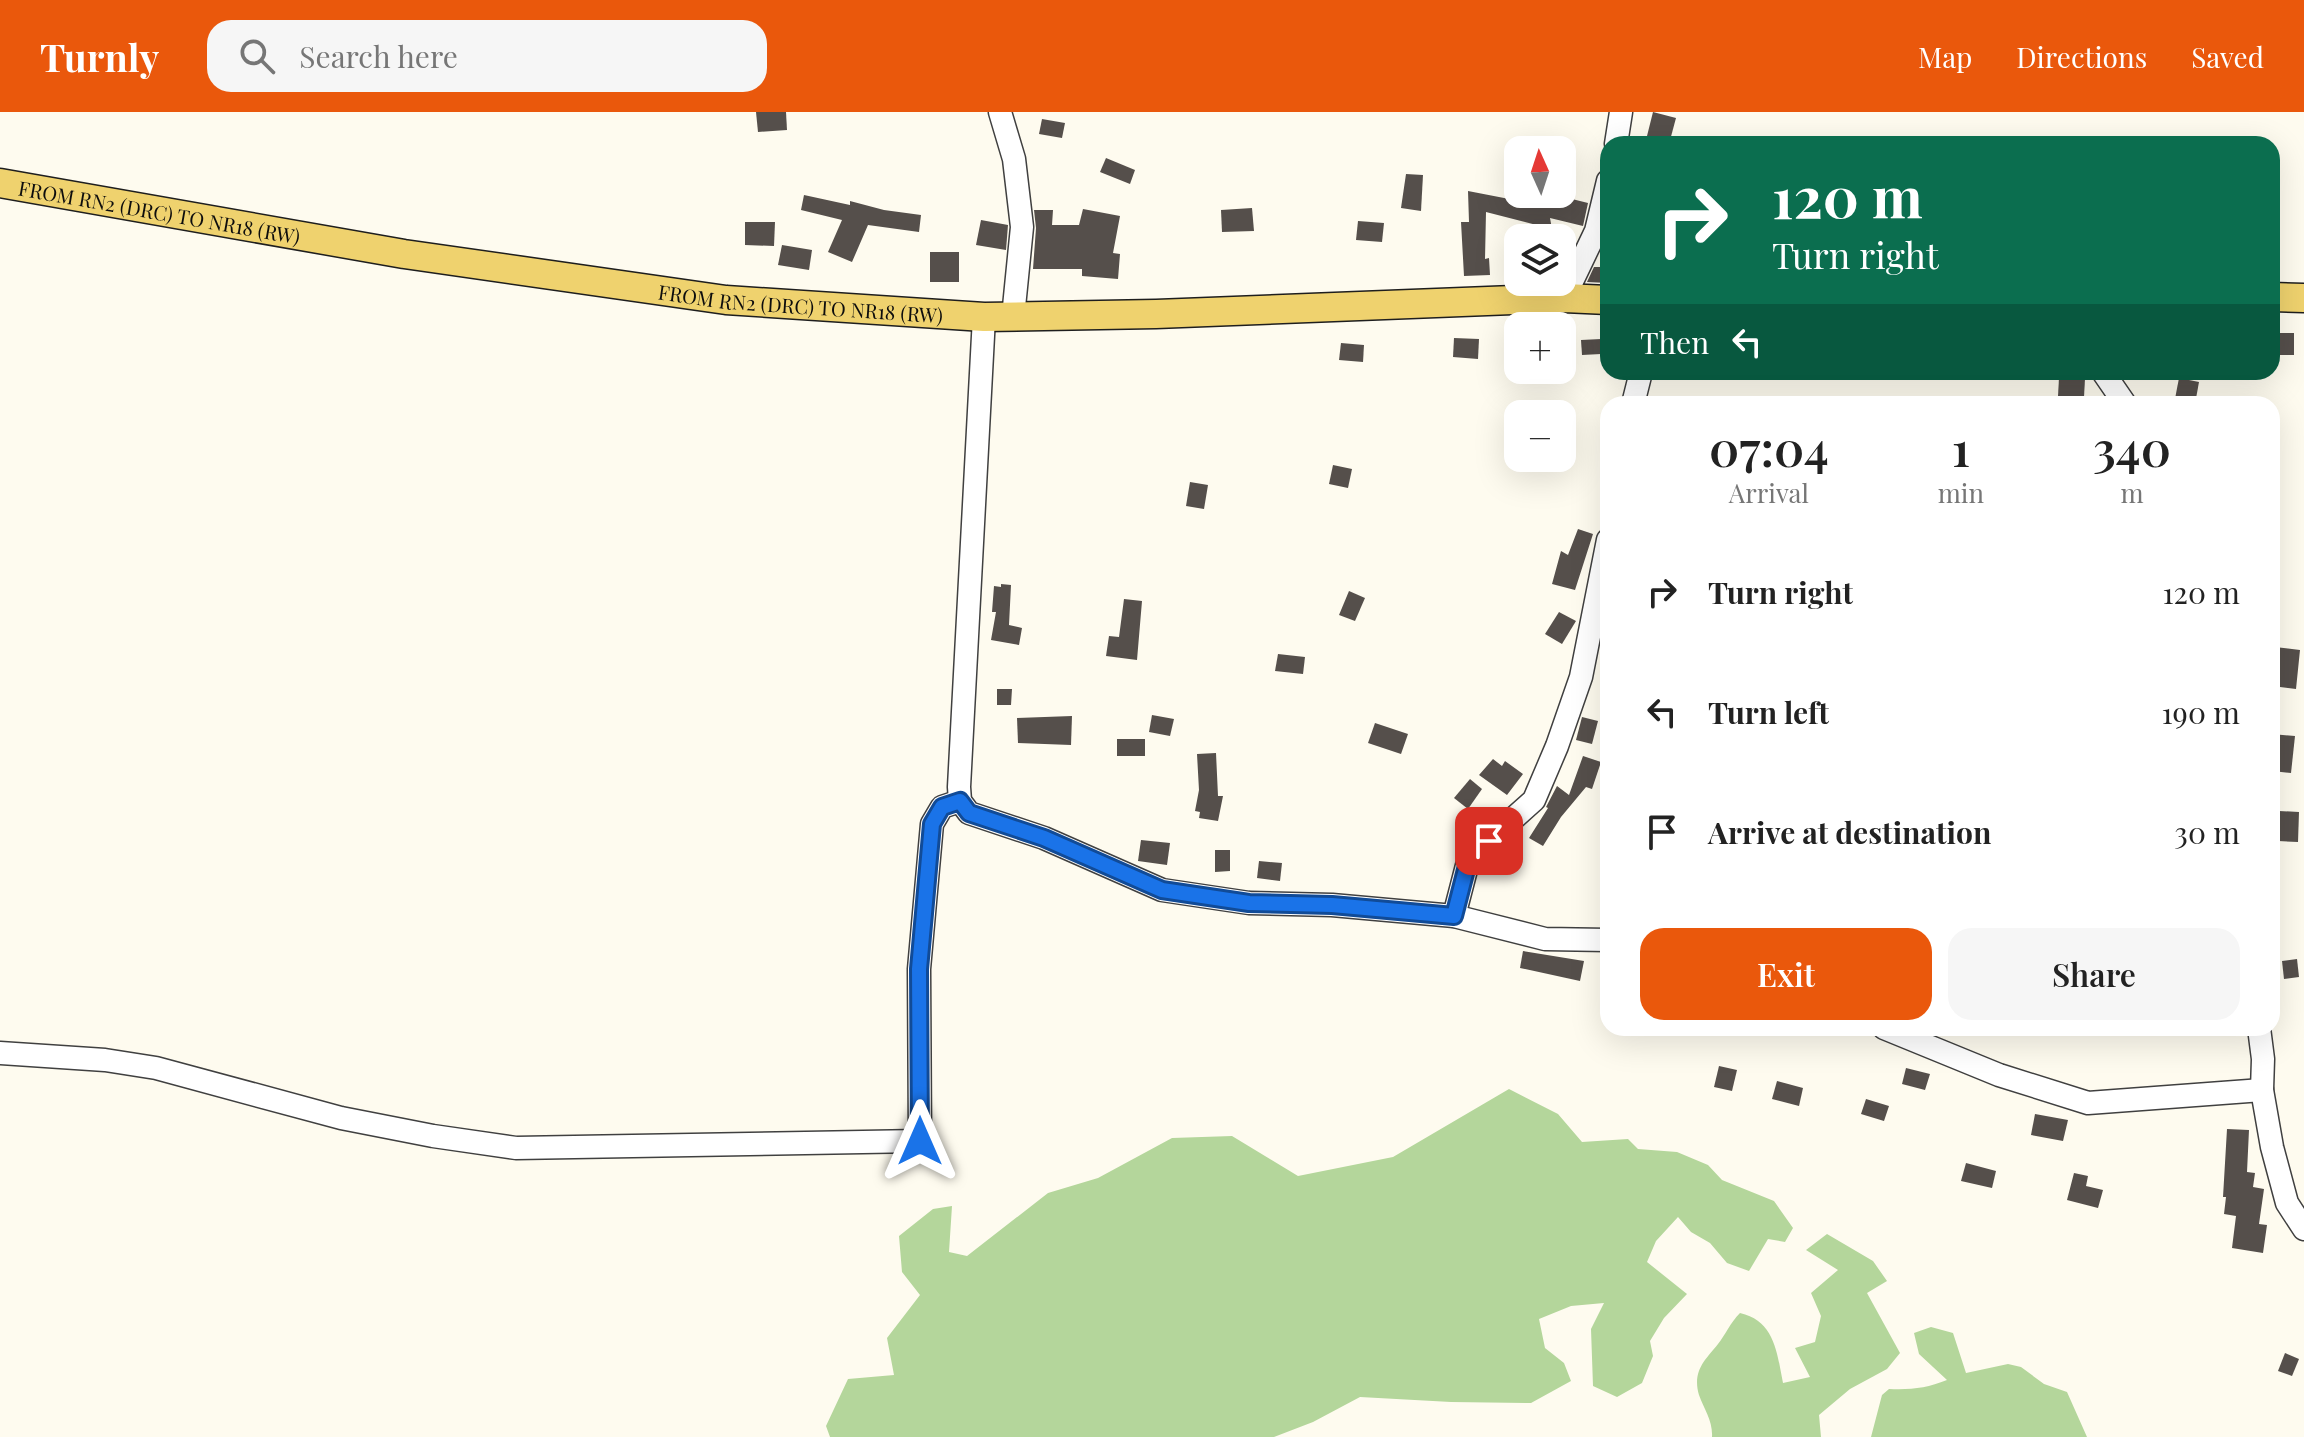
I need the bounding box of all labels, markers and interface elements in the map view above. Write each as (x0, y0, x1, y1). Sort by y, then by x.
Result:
search box (207, 20, 767, 92)
text: Turnly (40, 31, 159, 82)
icon: search (235, 34, 279, 78)
text: Search here (299, 36, 458, 76)
text: Map (1918, 38, 1972, 75)
text: Directions (2016, 38, 2147, 75)
text: Saved (2191, 38, 2264, 75)
north arrow (1504, 136, 1576, 208)
map controls (1504, 136, 1576, 472)
text: 120 m (1772, 158, 1923, 233)
icon: right (1640, 168, 1744, 272)
street label: FROM RN2 (DRC) TO NR18 (RW) (17, 173, 303, 249)
button: layers (1504, 224, 1576, 296)
text: Turn right (1772, 230, 1939, 278)
street label: FROM RN2 (DRC) TO NR18 (RW) (657, 277, 944, 328)
button: + (1504, 312, 1576, 384)
icon: left (1725, 320, 1769, 364)
text: Then (1640, 322, 1709, 362)
button: − (1504, 400, 1576, 472)
text: 07:04 (1709, 415, 1829, 479)
text: 1 (1952, 415, 1970, 479)
text: 340 (2093, 415, 2171, 479)
text: Arrival (1729, 475, 1809, 510)
text: min (1938, 475, 1984, 510)
text: m (2120, 475, 2144, 510)
icon: right (1640, 570, 1684, 614)
text: Turn right (1708, 572, 1853, 612)
text: 120 m (2162, 572, 2240, 612)
icon: left (1640, 690, 1684, 734)
text: Turn left (1708, 692, 1829, 732)
text: 190 m (2162, 692, 2240, 732)
pin (1455, 807, 1523, 875)
icon: arrive (1640, 810, 1684, 854)
text: Arrive at destination (1708, 812, 1991, 852)
text: 30 m (2174, 812, 2240, 852)
icon: arrive (1467, 819, 1511, 863)
button: Exit (1640, 928, 1932, 1020)
button: Share (1948, 928, 2240, 1020)
position arrow (878, 1099, 962, 1183)

